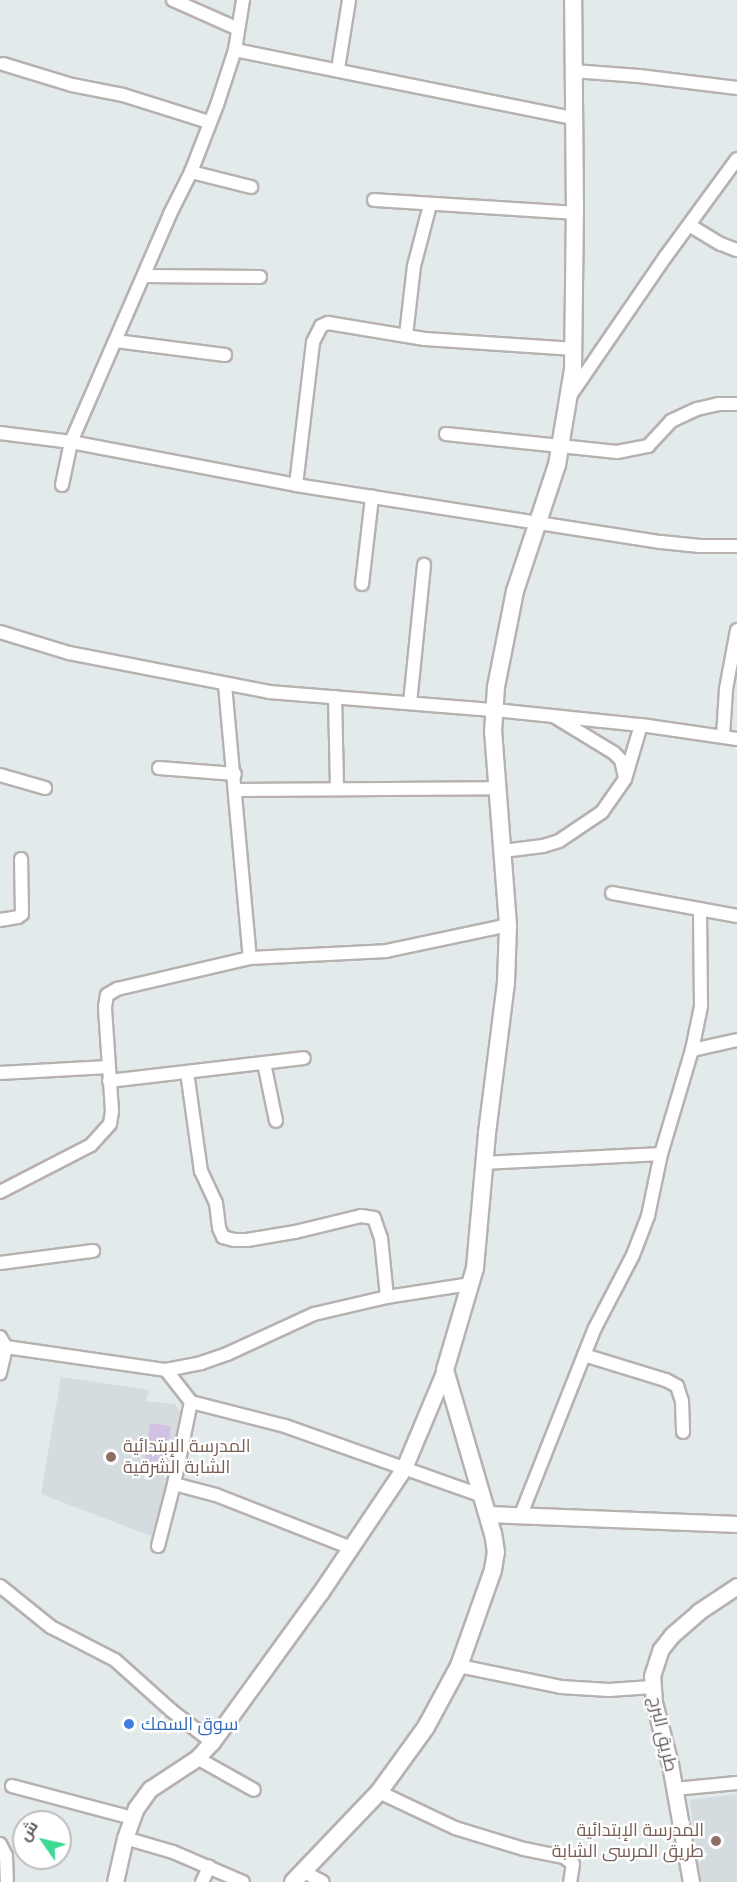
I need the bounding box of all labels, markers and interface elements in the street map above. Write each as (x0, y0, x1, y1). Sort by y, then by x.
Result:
place label: المدرسة الإبتدائية الشابة الشرقية (123, 1436, 251, 1478)
marker: المدرسة الإبتدائية الشابة الشرقية (104, 1450, 118, 1464)
street label: طريق البرج (644, 1694, 682, 1774)
place label: سوق السمك (141, 1713, 238, 1735)
marker: سوق السمك (122, 1717, 136, 1731)
north arrow (12, 1810, 72, 1870)
text: ش (15, 1817, 42, 1845)
place label: المدرسة الإبتدائية طريق المرسى الشابة (552, 1820, 704, 1862)
marker: المدرسة الإبتدائية طريق المرسى الشابة (709, 1834, 723, 1848)

